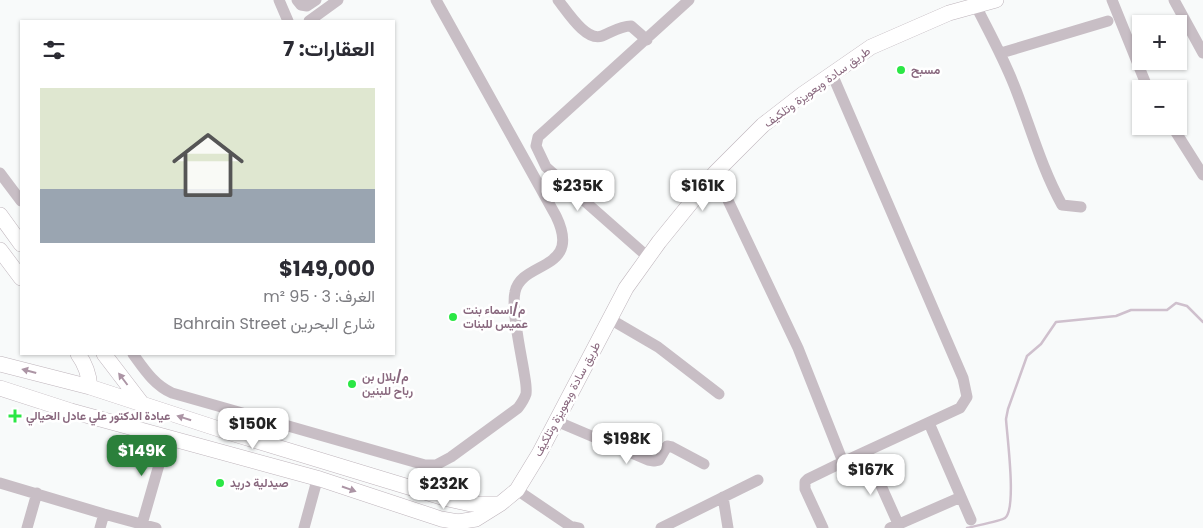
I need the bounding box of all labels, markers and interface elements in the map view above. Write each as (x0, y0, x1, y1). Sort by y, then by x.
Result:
map controls (1132, 15, 1187, 135)
button: + (1132, 15, 1187, 70)
text: العقارات: 7 (283, 34, 375, 63)
icon: filters (40, 36, 68, 64)
street label: طريق سادة وبعويزة وتلكيف (760, 42, 874, 131)
place label: مسبح (911, 61, 941, 78)
marker: مسبح (895, 64, 907, 76)
button: − (1132, 80, 1187, 135)
icon: home (163, 120, 253, 210)
pin: $235K (543, 170, 613, 212)
pin: $161K (668, 170, 738, 212)
text: $235K (553, 174, 603, 197)
text: $161K (681, 174, 725, 197)
text: $149,000 (279, 254, 375, 283)
text: الغرف: 3 · 95 m² (263, 285, 375, 308)
place label: م/اسماء بنت عميس للبنات (463, 301, 528, 332)
marker: م/اسماء بنت عميس للبنات (447, 311, 459, 323)
text: شارع البحرين Bahrain Street (173, 312, 375, 335)
street label: طريق سادة وبعويزة وتلكيف (529, 338, 604, 459)
one-way arrow (21, 367, 36, 375)
place label: م/بلال بن رباح للبنين (362, 368, 413, 399)
one-way arrow (118, 373, 129, 386)
marker: م/بلال بن رباح للبنين (346, 378, 358, 390)
place label: عيادة الدكتور علي عادل الحيالي (26, 407, 170, 426)
pin: $150K (218, 408, 288, 450)
marker: عيادة الدكتور علي عادل الحيالي (8, 409, 22, 423)
text: $150K (229, 412, 277, 435)
one-way arrow (177, 414, 192, 421)
pin: $198K (592, 422, 662, 465)
text: $198K (603, 427, 651, 450)
pin: $149K (107, 434, 177, 477)
text: $149K (118, 439, 166, 462)
pin: $167K (836, 454, 906, 496)
text: $167K (848, 458, 894, 481)
pin: $232K (409, 468, 479, 510)
text: $232K (419, 472, 469, 495)
place label: صيدلية دريد (230, 474, 289, 491)
marker: صيدلية دريد (214, 477, 226, 489)
one-way arrow (342, 485, 357, 493)

